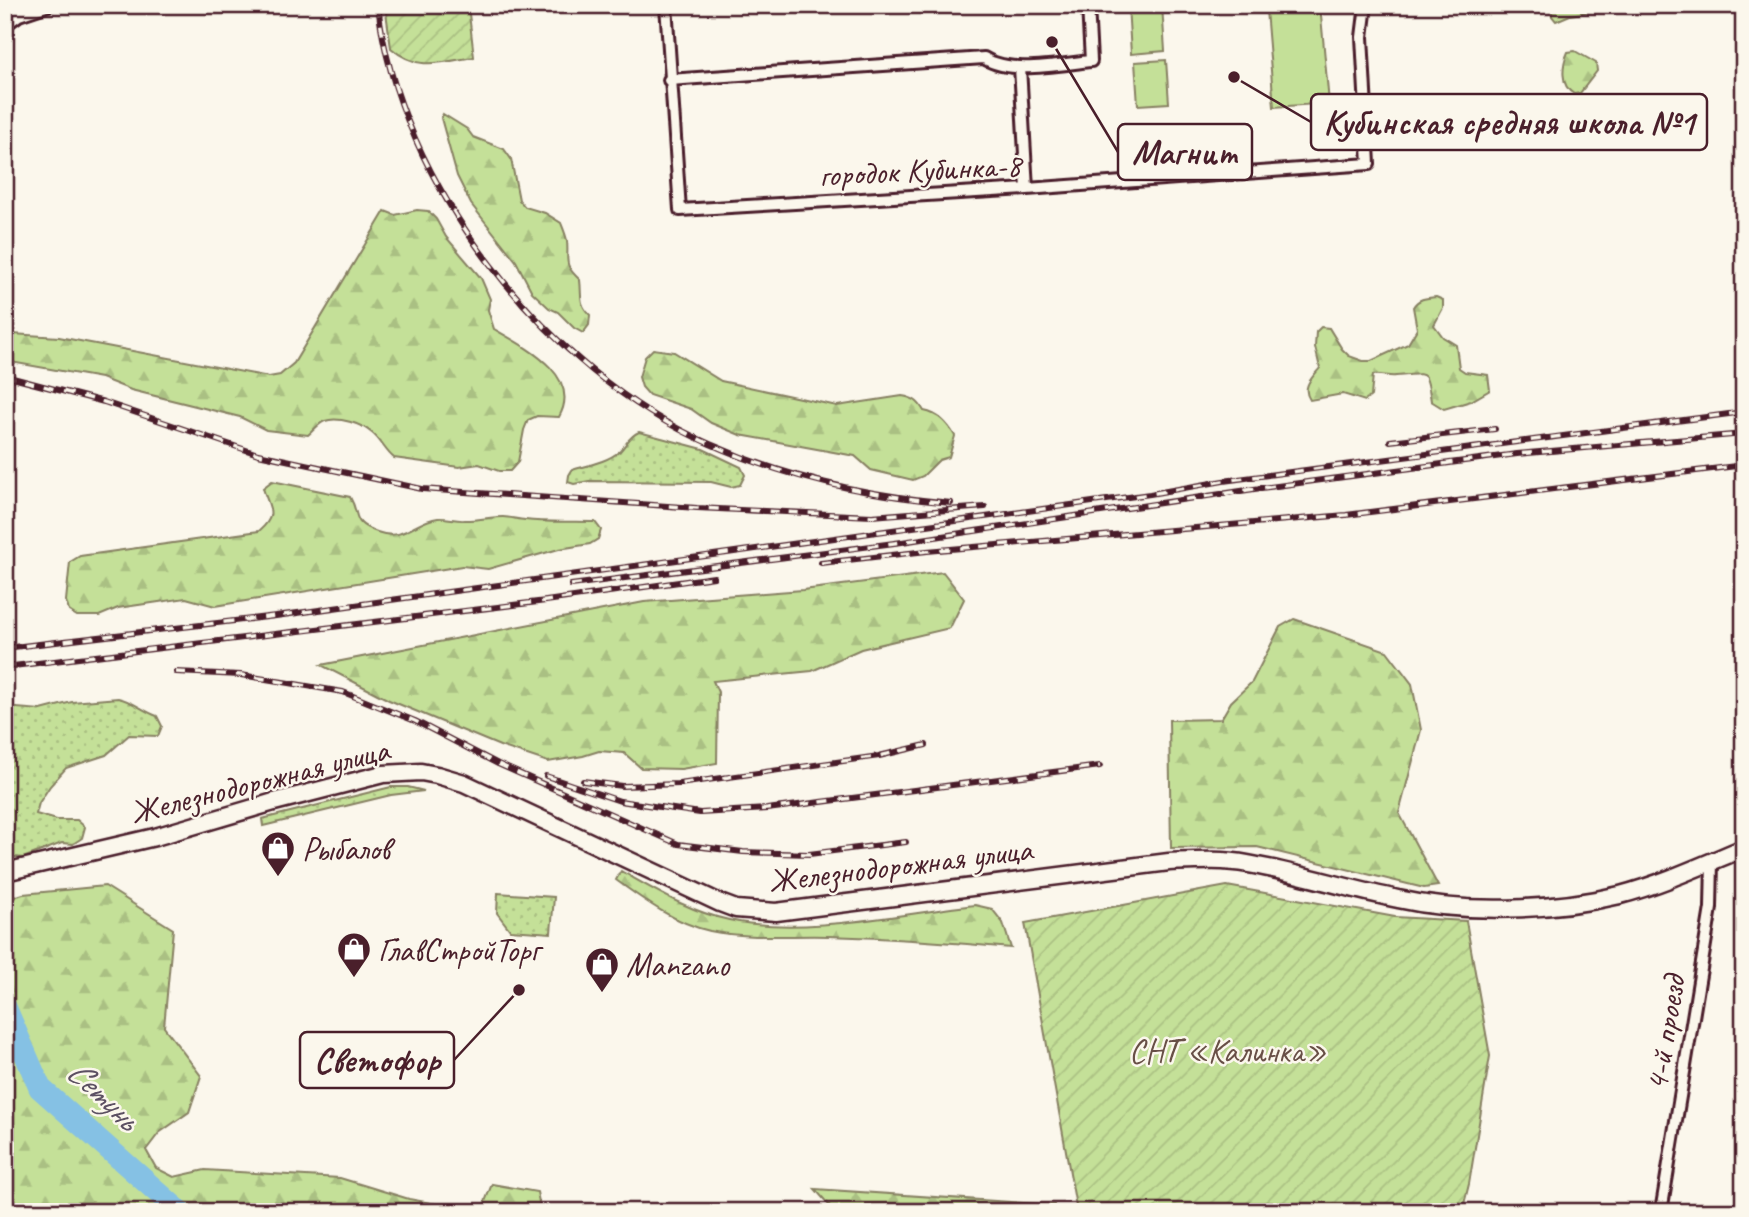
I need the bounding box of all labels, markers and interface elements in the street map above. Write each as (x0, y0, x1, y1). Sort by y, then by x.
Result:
callout: Кубинская средняя школа №1 (1311, 94, 1707, 150)
text: Кубинская средняя школа №1 (1323, 100, 1698, 145)
callout: Магнит (1118, 124, 1252, 180)
text: Магнит (1132, 130, 1239, 175)
street label: городок Кубинка-8 (818, 144, 1025, 196)
street label: Железнодорожная улица (125, 728, 396, 833)
place label: Рыбалов (302, 828, 396, 870)
street label: Железнодорожная улица (766, 828, 1037, 902)
shop icon: Рыбалов (259, 829, 297, 878)
place label: ГлавСтройТорг (378, 929, 544, 971)
shop icon: ГлавСтройТорг (335, 930, 373, 979)
place label: Manzano (626, 944, 731, 986)
shop icon: Manzano (583, 945, 621, 994)
street label: 4-й проезд (1635, 969, 1695, 1094)
park label: СНТ «Калинка» (1129, 1030, 1327, 1072)
callout: Светофор (300, 1032, 454, 1088)
text: Светофор (314, 1038, 443, 1083)
water label: Сетунь (57, 1049, 151, 1142)

